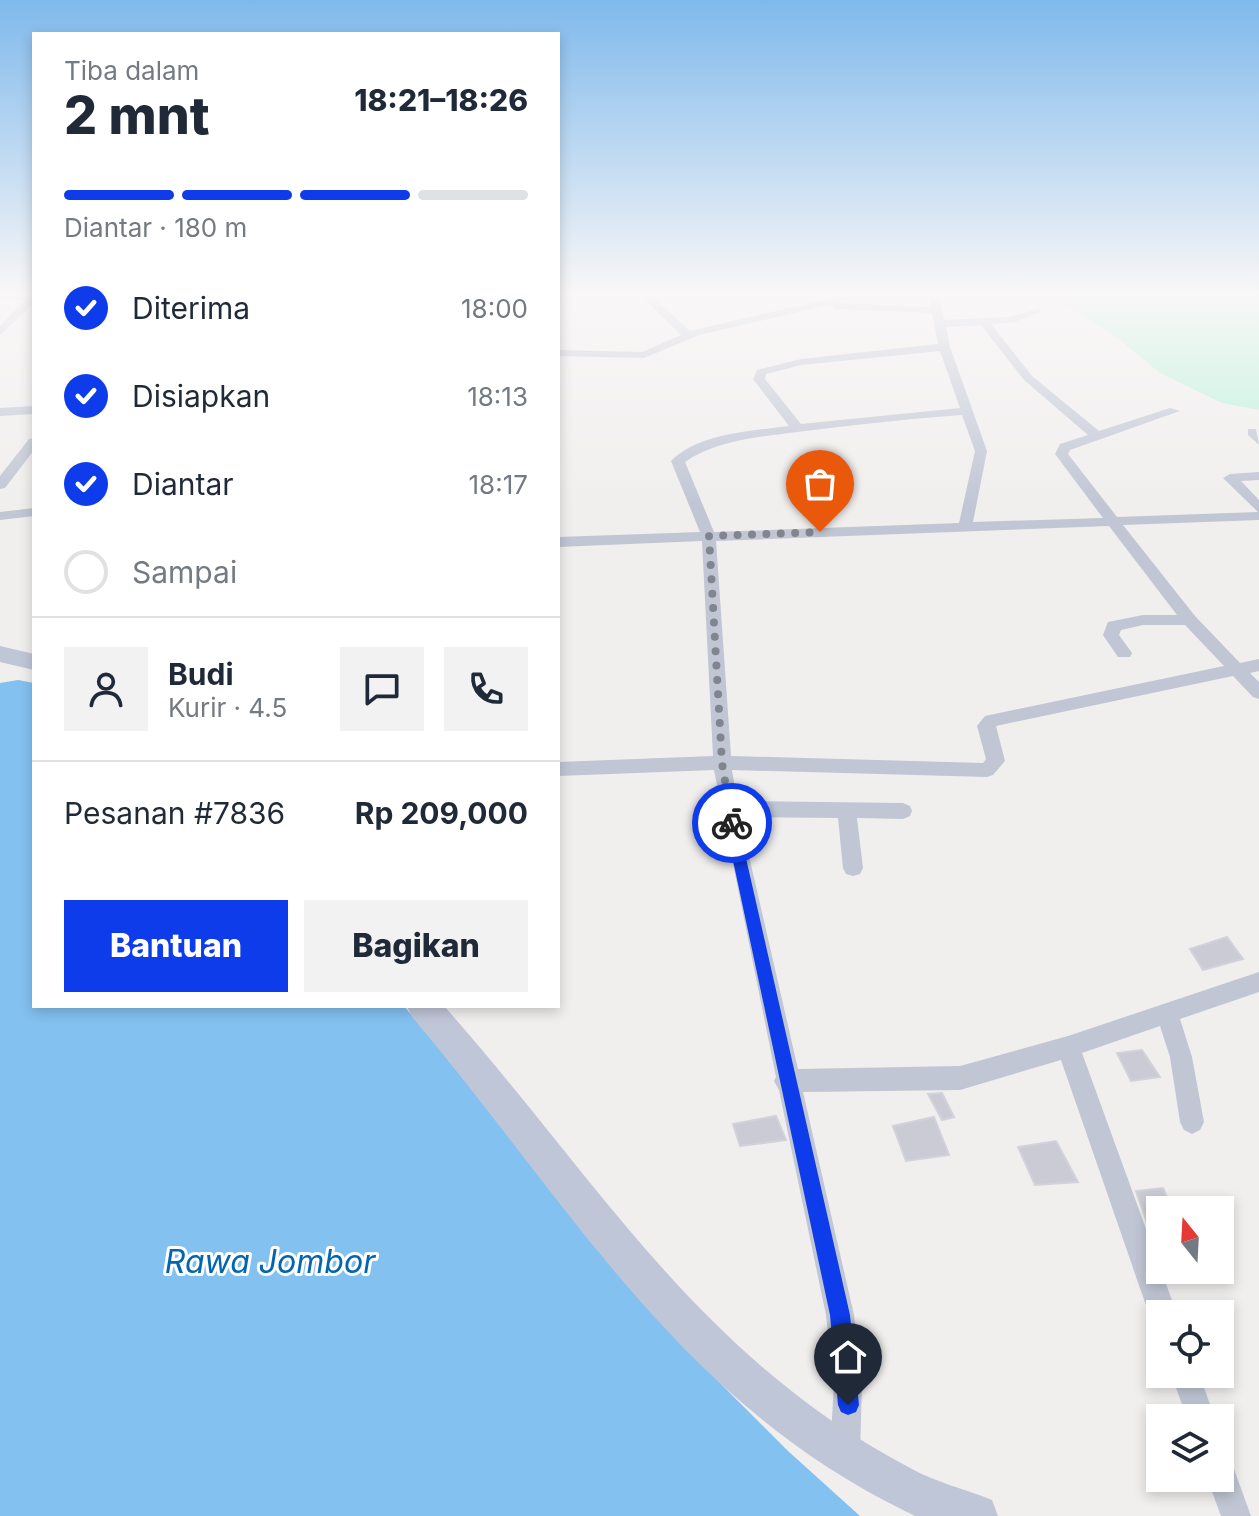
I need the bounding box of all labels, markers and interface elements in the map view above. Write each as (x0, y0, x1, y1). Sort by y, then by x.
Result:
text: Tiba dalam (64, 55, 199, 86)
text: 18:21–18:26 (354, 82, 528, 118)
text: 2 mnt (64, 84, 210, 147)
text: Diantar · 180 m (64, 212, 247, 243)
icon: check (64, 286, 108, 330)
text: Diterima (132, 290, 250, 326)
text: 18:00 (461, 293, 528, 324)
icon: check (64, 374, 108, 418)
text: Disiapkan (132, 378, 270, 414)
text: 18:13 (467, 381, 528, 412)
pin (786, 450, 854, 532)
icon: check (64, 462, 108, 506)
icon: bag (798, 462, 842, 506)
text: Diantar (132, 466, 234, 502)
text: 18:17 (469, 469, 528, 500)
text: Sampai (132, 554, 237, 590)
button: person (64, 647, 148, 731)
button: chat (340, 647, 424, 731)
button: phone (444, 647, 528, 731)
text: Budi (168, 656, 234, 692)
text: Kurir · 4.5 (168, 692, 287, 723)
courier (692, 783, 772, 863)
text: Pesanan #7836 (64, 795, 285, 831)
text: Rp 209,000 (355, 795, 528, 831)
icon: bike (710, 801, 754, 845)
button: Bantuan (64, 900, 288, 992)
button: Bagikan (304, 900, 528, 992)
north arrow (1146, 1196, 1234, 1284)
map controls (1146, 1196, 1234, 1492)
water label: Rawa Jombor (165, 1242, 376, 1281)
button: locate (1146, 1300, 1234, 1388)
pin (814, 1323, 882, 1405)
icon: home (826, 1335, 870, 1379)
button: layers (1146, 1404, 1234, 1492)

